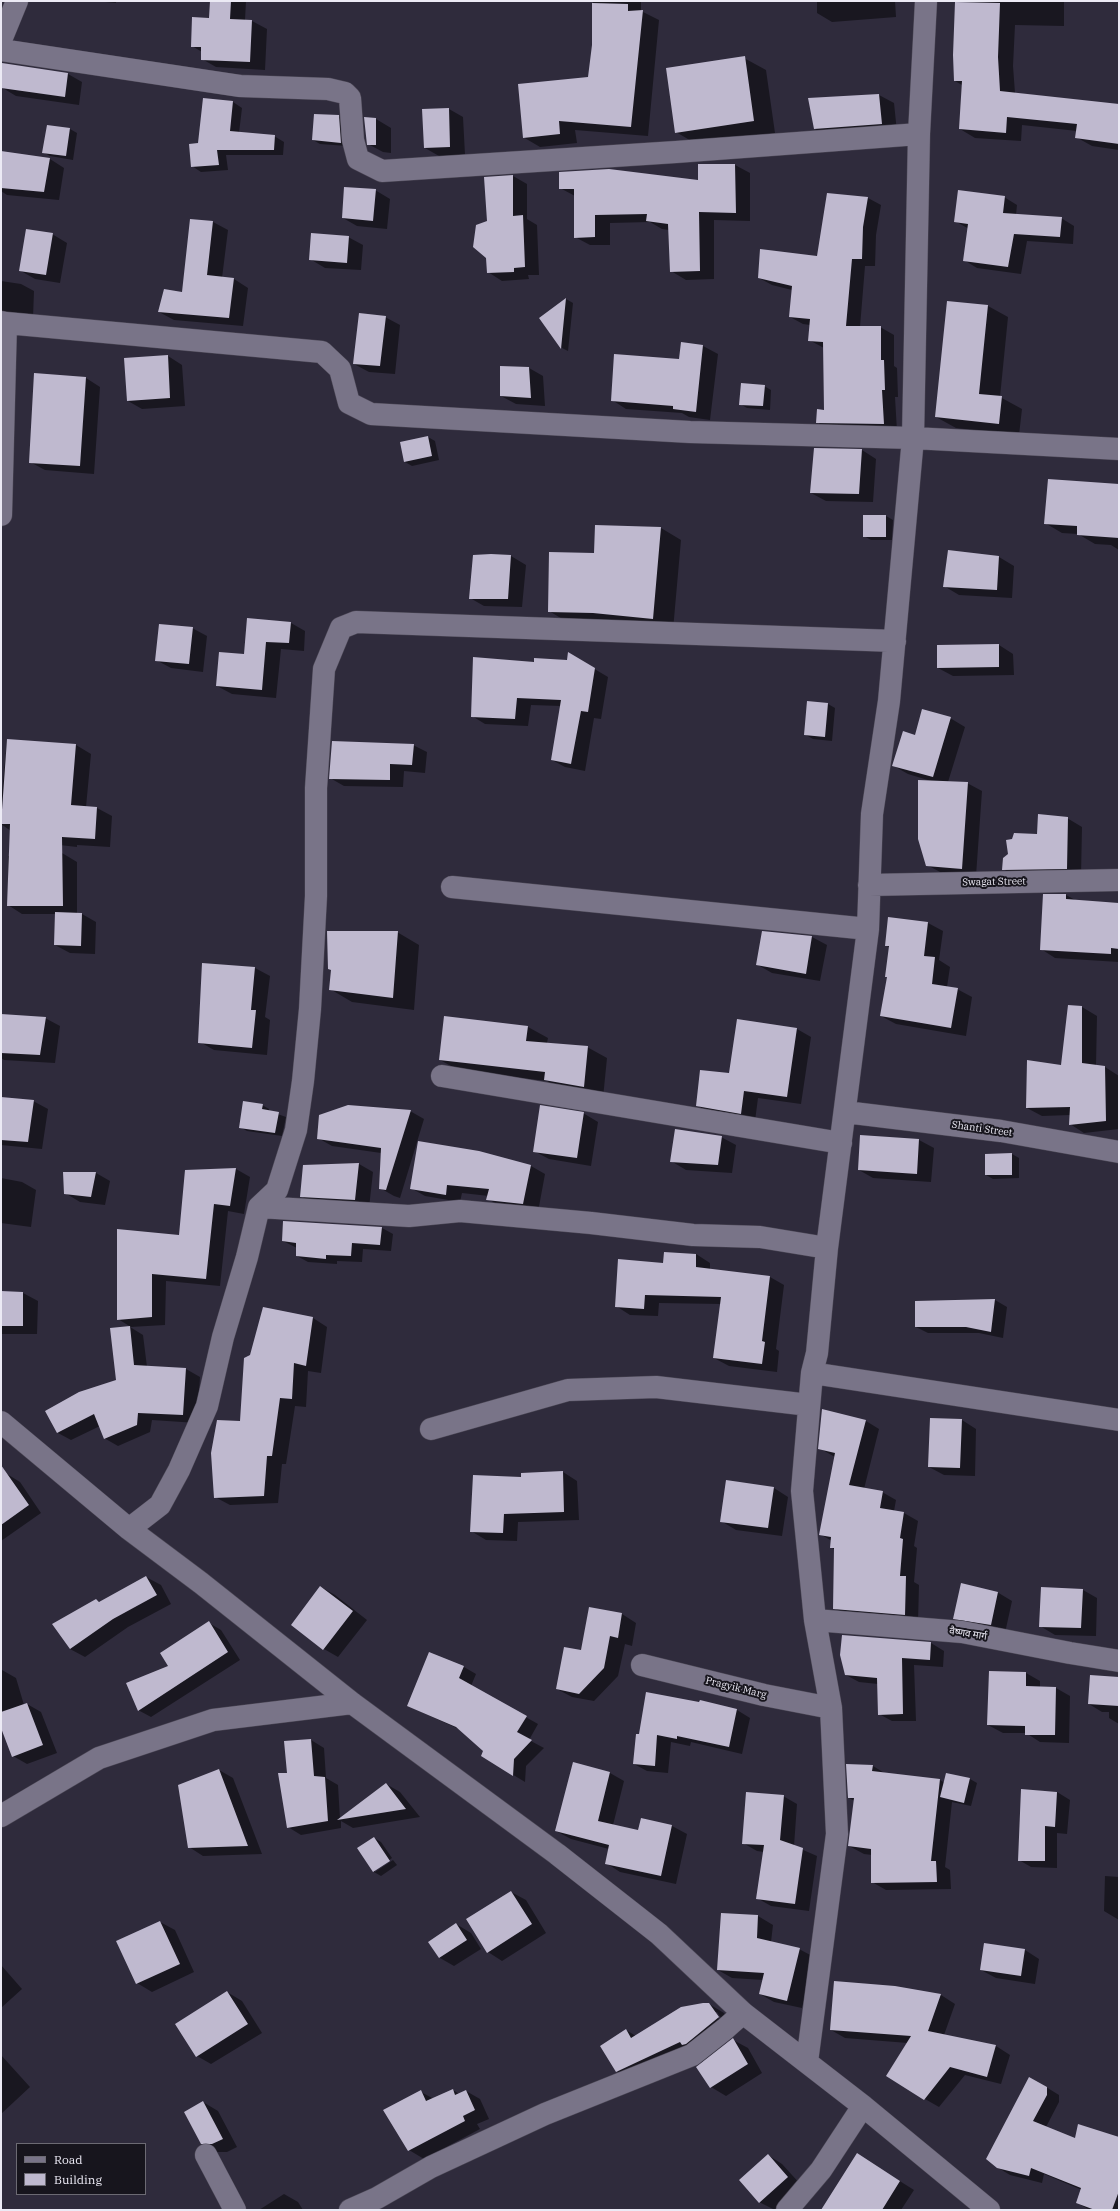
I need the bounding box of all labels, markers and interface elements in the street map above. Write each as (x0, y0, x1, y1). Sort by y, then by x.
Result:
street label: Swagat Street (962, 875, 1026, 889)
street label: Shanti Street (951, 1119, 1013, 1139)
street label: वैष्णव मार्ग (948, 1625, 988, 1643)
street label: Pragyik Marg (704, 1675, 768, 1701)
legend (16, 2143, 146, 2195)
text: Road (54, 2152, 83, 2167)
text: Building (54, 2172, 102, 2187)

